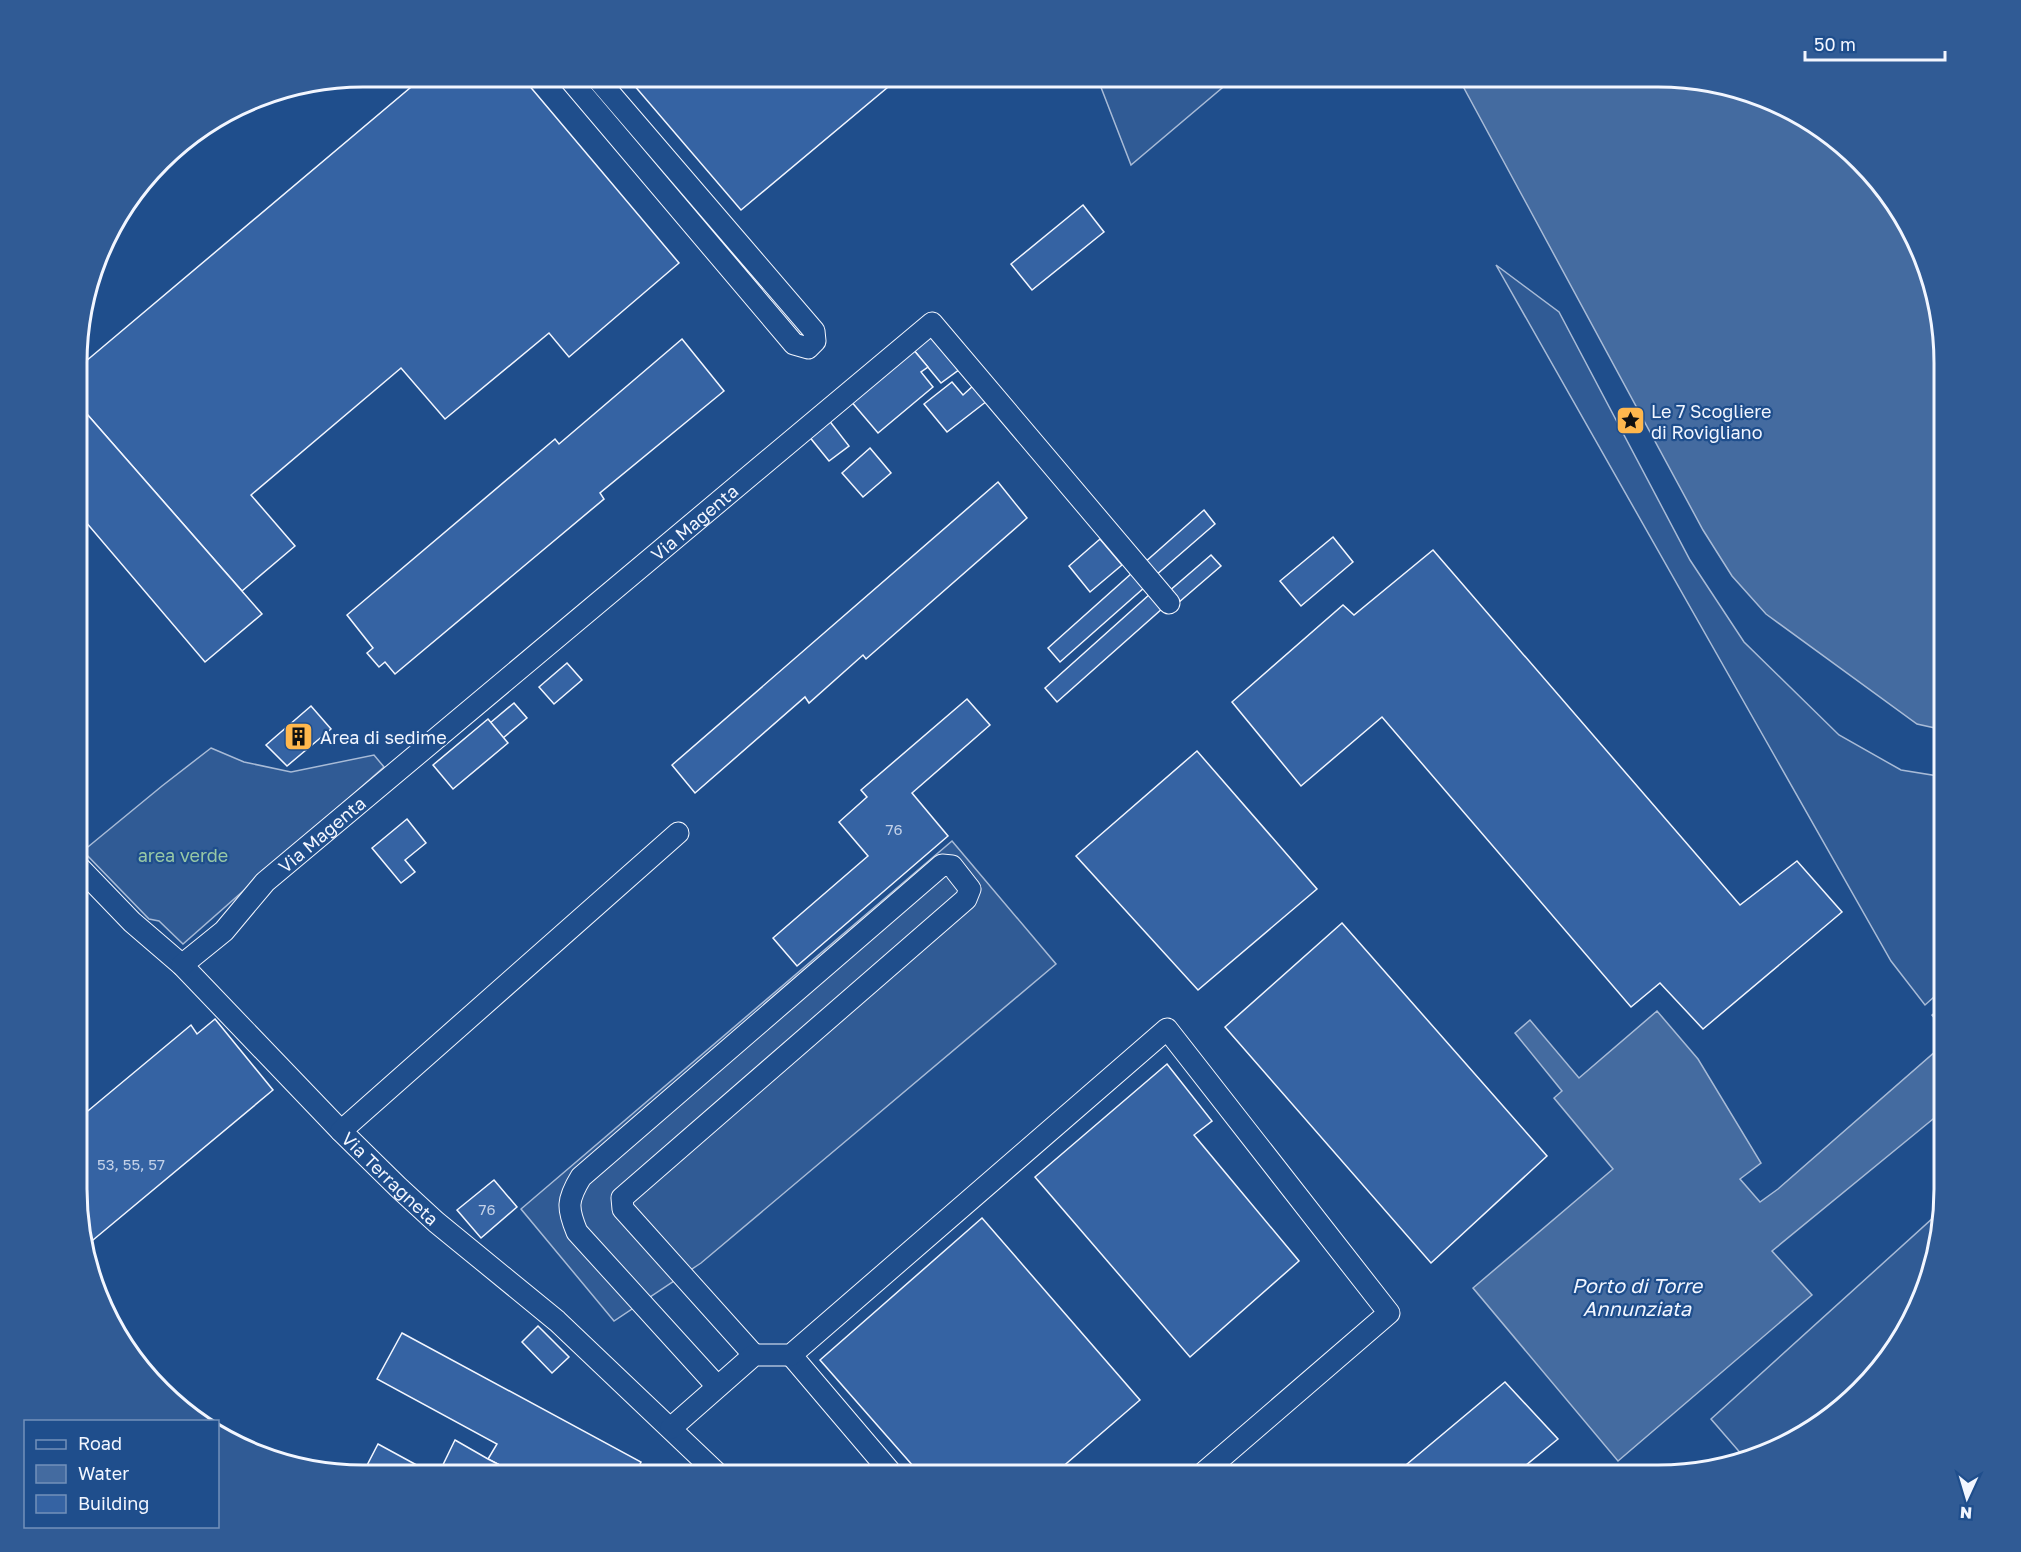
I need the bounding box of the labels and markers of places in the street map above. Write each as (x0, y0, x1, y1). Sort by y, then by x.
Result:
place label: Le 7 Scogliere di Rovigliano (1651, 400, 1772, 443)
place icon: Le 7 Scogliere di Rovigliano (1614, 405, 1646, 437)
building icon: Area di sedime (283, 721, 315, 753)
place label: Area di sedime (320, 726, 447, 748)

